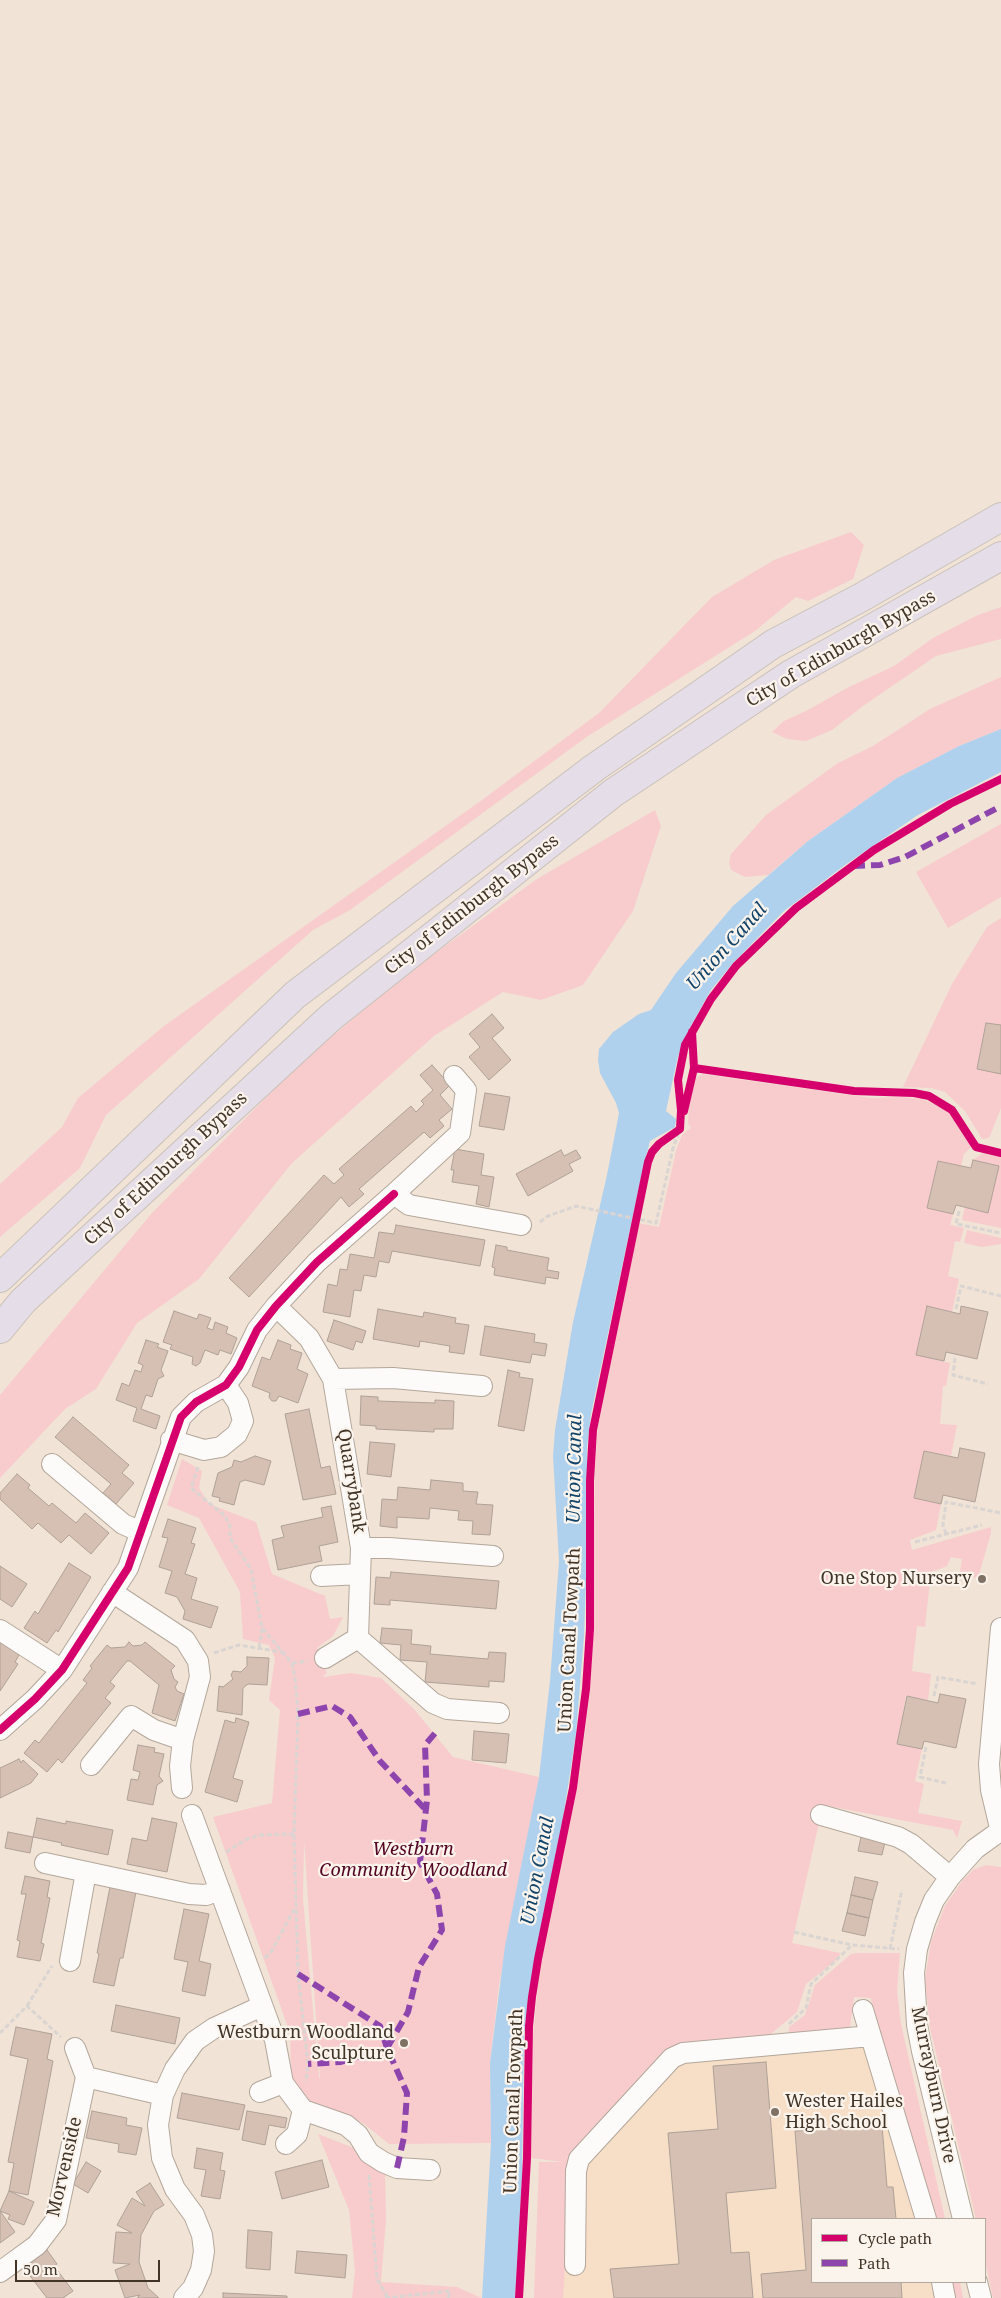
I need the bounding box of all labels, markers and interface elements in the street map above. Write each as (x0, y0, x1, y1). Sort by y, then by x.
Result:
street label: City of Edinburgh Bypass (742, 586, 940, 712)
street label: City of Edinburgh Bypass (381, 830, 563, 980)
water label: Union Canal (682, 899, 772, 995)
street label: City of Edinburgh Bypass (80, 1088, 252, 1250)
water label: Union Canal (563, 1414, 587, 1524)
street label: Quarrybank (332, 1427, 370, 1535)
street label: Union Canal Towpath (554, 1547, 586, 1733)
place label: One Stop Nursery (820, 1568, 972, 1590)
marker: One Stop Nursery (976, 1573, 988, 1585)
water label: Union Canal (516, 1815, 560, 1927)
park label: Westburn Community Woodland (319, 1839, 507, 1882)
street label: Murrayburn Drive (906, 2005, 960, 2165)
street label: Union Canal Towpath (500, 2008, 528, 2194)
place label: Westburn Woodland Sculpture (217, 2022, 394, 2064)
marker: Westburn Woodland Sculpture (398, 2037, 410, 2049)
place label: Wester Hailes High School (785, 2091, 903, 2134)
marker: Wester Hailes High School (769, 2106, 781, 2118)
street label: Morvenside (43, 2115, 87, 2219)
legend (811, 2218, 986, 2283)
text: Cycle path (858, 2228, 932, 2248)
scale bar (18, 2250, 162, 2282)
text: Path (858, 2253, 890, 2273)
text: 50 m (23, 2259, 58, 2279)

